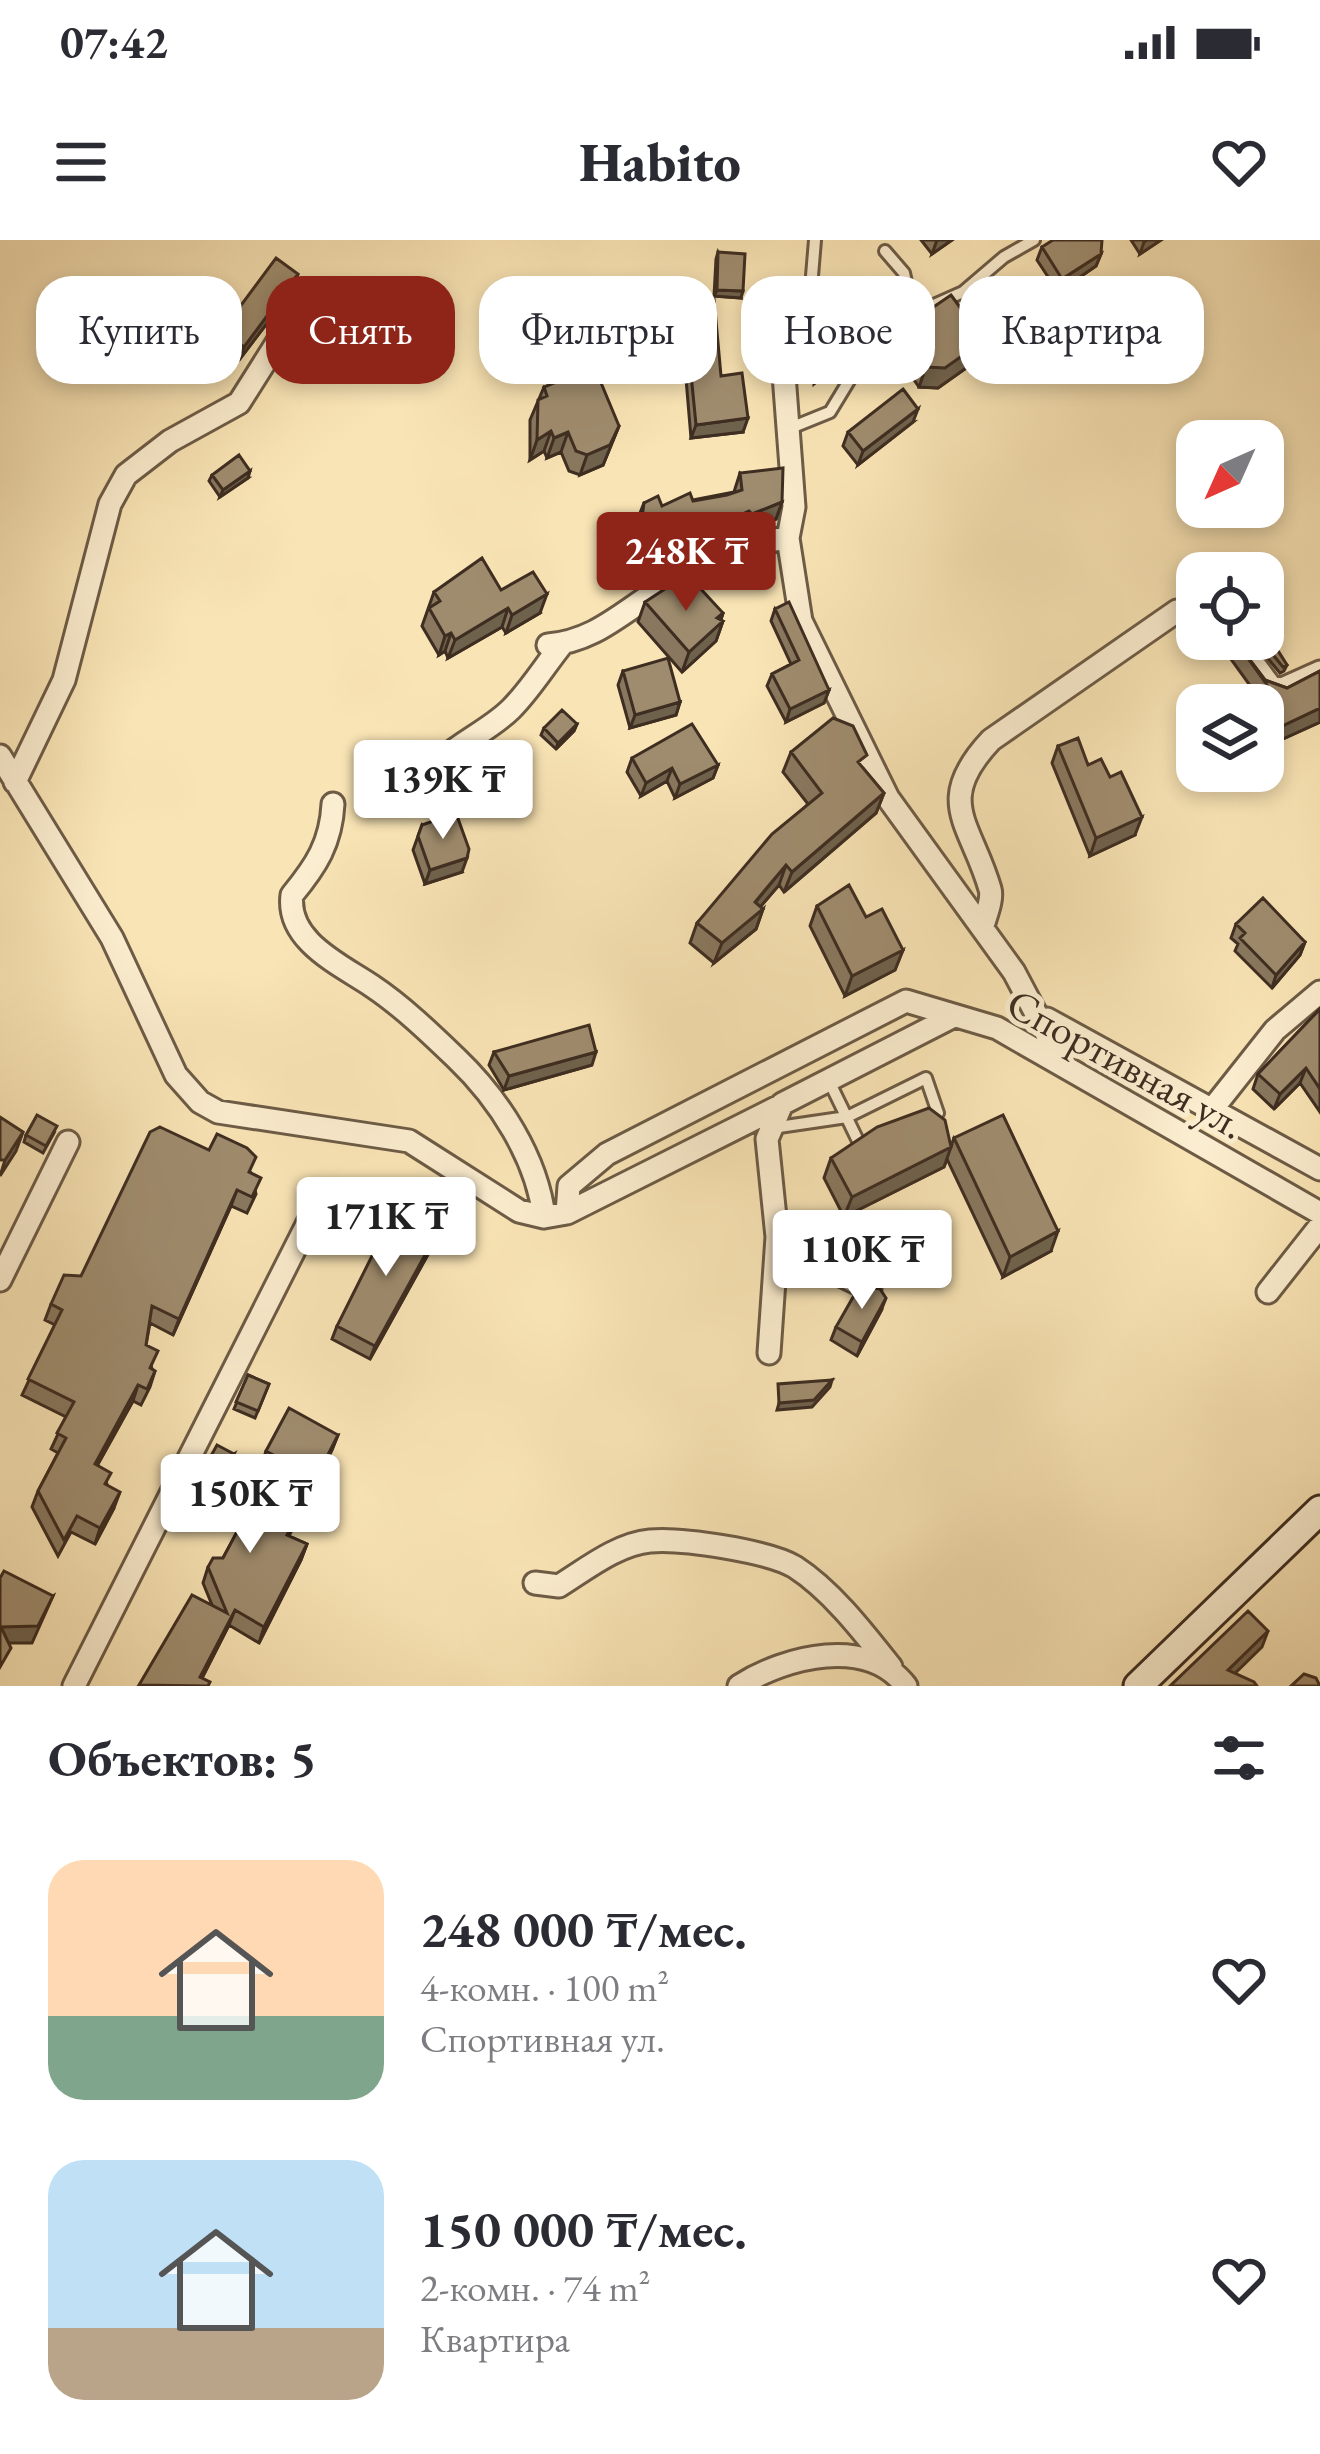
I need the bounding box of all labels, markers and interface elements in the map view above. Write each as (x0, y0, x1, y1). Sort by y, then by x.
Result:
text: 07:42 (60, 13, 168, 71)
text: Habito (579, 127, 741, 197)
icon: menu (48, 129, 114, 195)
icon: heart (1206, 129, 1272, 195)
chip: Купить (36, 276, 242, 384)
chip: Снять (266, 276, 455, 384)
chip: Фильтры (479, 276, 717, 384)
chip: Новое (741, 276, 935, 384)
chip: Квартира (959, 276, 1204, 384)
north arrow (1176, 420, 1284, 528)
map controls (1176, 420, 1284, 792)
pin: 248K ₸ (588, 512, 784, 614)
text: 248K ₸ (624, 525, 748, 576)
button: locate (1176, 552, 1284, 660)
button: layers (1176, 684, 1284, 792)
pin: 139K ₸ (345, 740, 541, 842)
text: 139K ₸ (381, 753, 505, 804)
street label: Спортивная ул. (997, 975, 1254, 1151)
pin: 171K ₸ (288, 1177, 484, 1279)
text: 171K ₸ (324, 1190, 448, 1241)
pin: 110K ₸ (764, 1210, 960, 1312)
text: 110K ₸ (800, 1223, 924, 1274)
pin: 150K ₸ (152, 1454, 348, 1556)
text: 150K ₸ (188, 1467, 312, 1518)
text: Объектов: 5 (48, 1725, 317, 1791)
icon: filters (1206, 1725, 1272, 1791)
text: 248 000 ₸/мес. (420, 1896, 747, 1962)
icon: home (144, 1908, 288, 2052)
icon: heart (1206, 1947, 1272, 2013)
text: 4-комн. · 100 m² (420, 1962, 669, 2013)
text: Спортивная ул. (420, 2013, 665, 2064)
text: 150 000 ₸/мес. (420, 2196, 747, 2262)
icon: home (144, 2208, 288, 2352)
icon: heart (1206, 2247, 1272, 2313)
text: 2-комн. · 74 m² (420, 2262, 651, 2313)
text: Квартира (420, 2313, 570, 2364)

